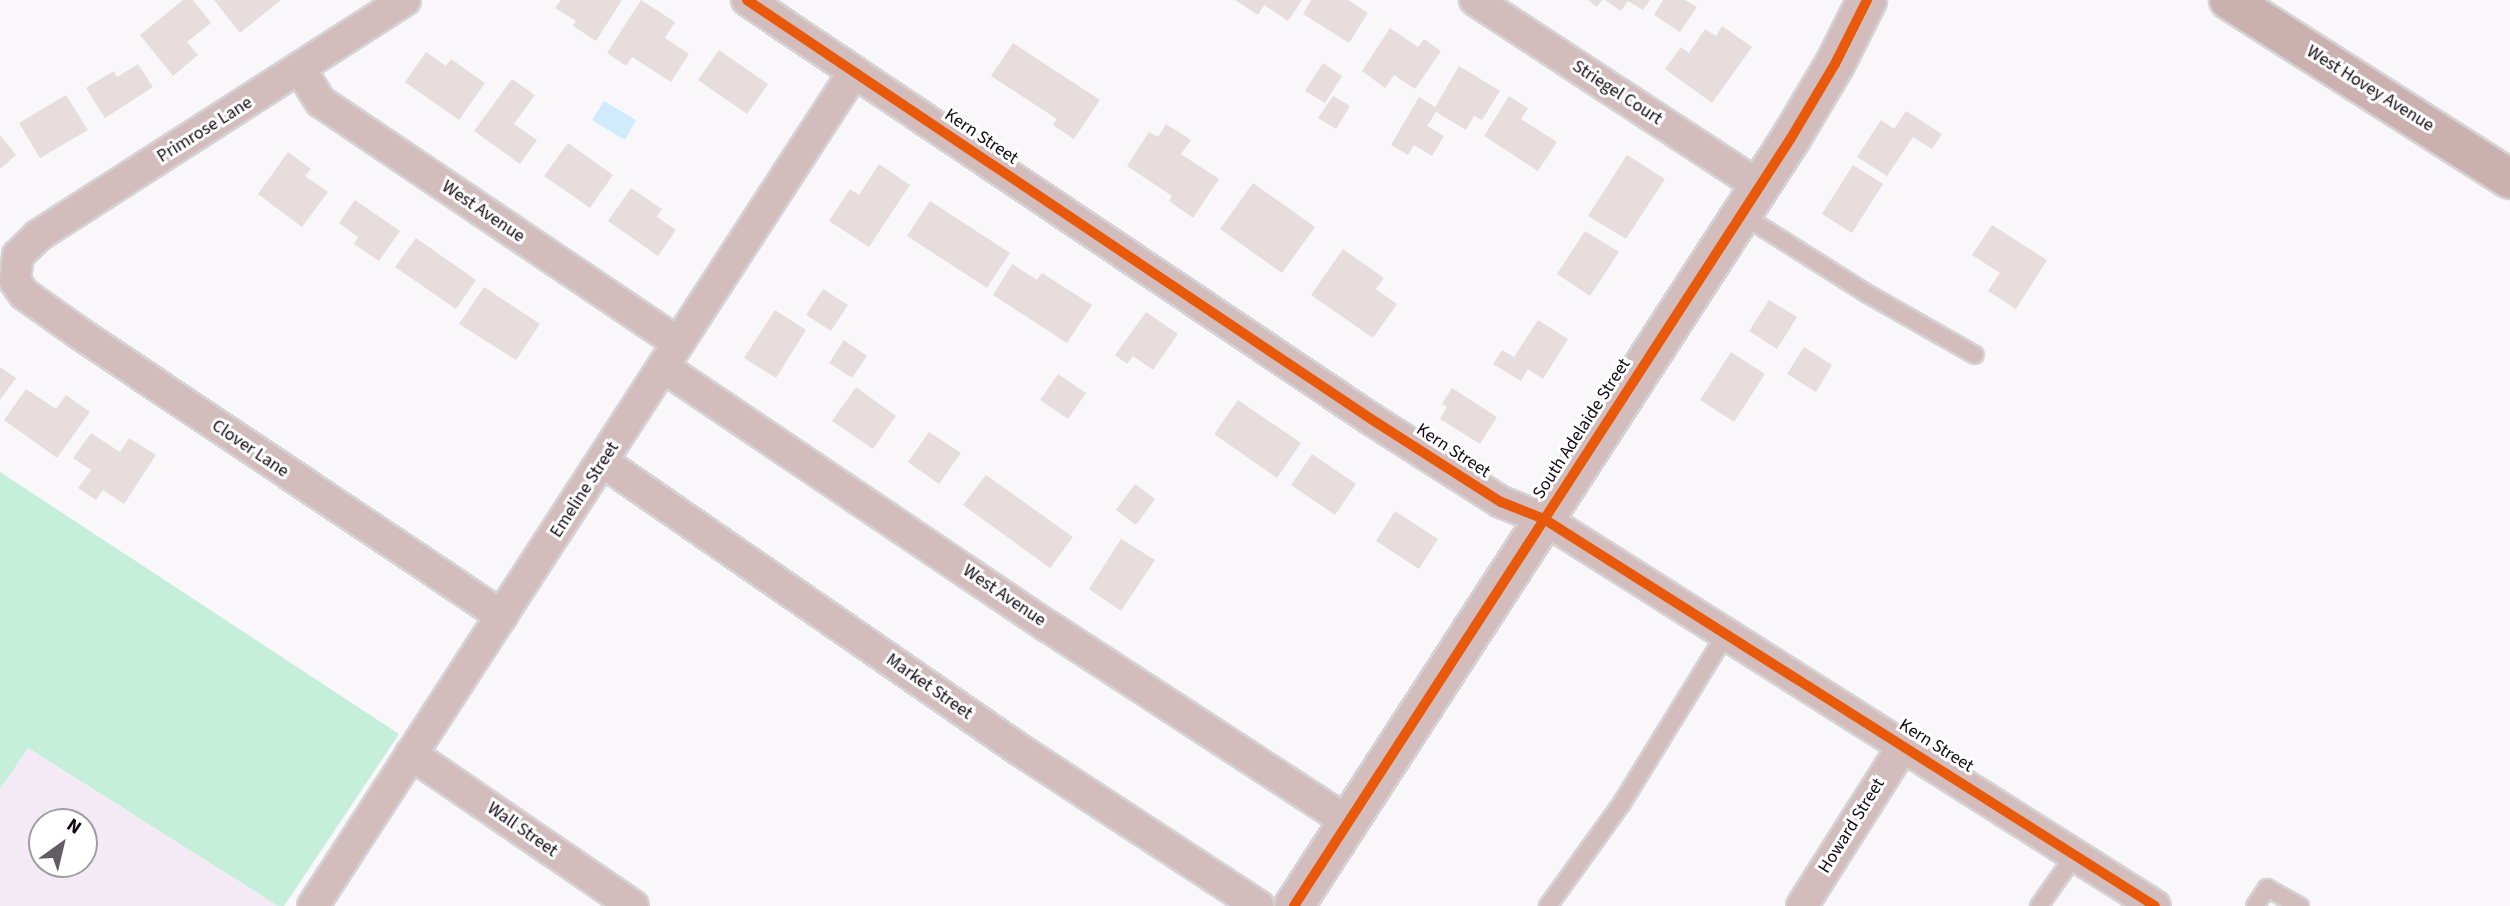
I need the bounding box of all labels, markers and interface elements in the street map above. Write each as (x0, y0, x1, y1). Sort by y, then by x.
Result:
street label: West Hovey Avenue (2302, 41, 2438, 137)
street label: Striegel Court (1568, 56, 1666, 130)
street label: Primrose Lane (153, 92, 257, 168)
street label: Kern Street (940, 105, 1022, 169)
street label: West Avenue (437, 176, 529, 248)
street label: South Adelaide Street (1529, 355, 1635, 503)
street label: Clover Lane (207, 415, 293, 483)
street label: Kern Street (1412, 419, 1494, 483)
street label: Emeline Street (546, 438, 624, 542)
street label: West Avenue (958, 560, 1050, 632)
street label: Market Street (882, 649, 976, 725)
street label: Kern Street (1895, 715, 1977, 777)
street label: Howard Street (1814, 774, 1890, 878)
street label: Wall Street (483, 798, 561, 862)
north arrow (28, 808, 98, 878)
text: N (61, 812, 87, 842)

